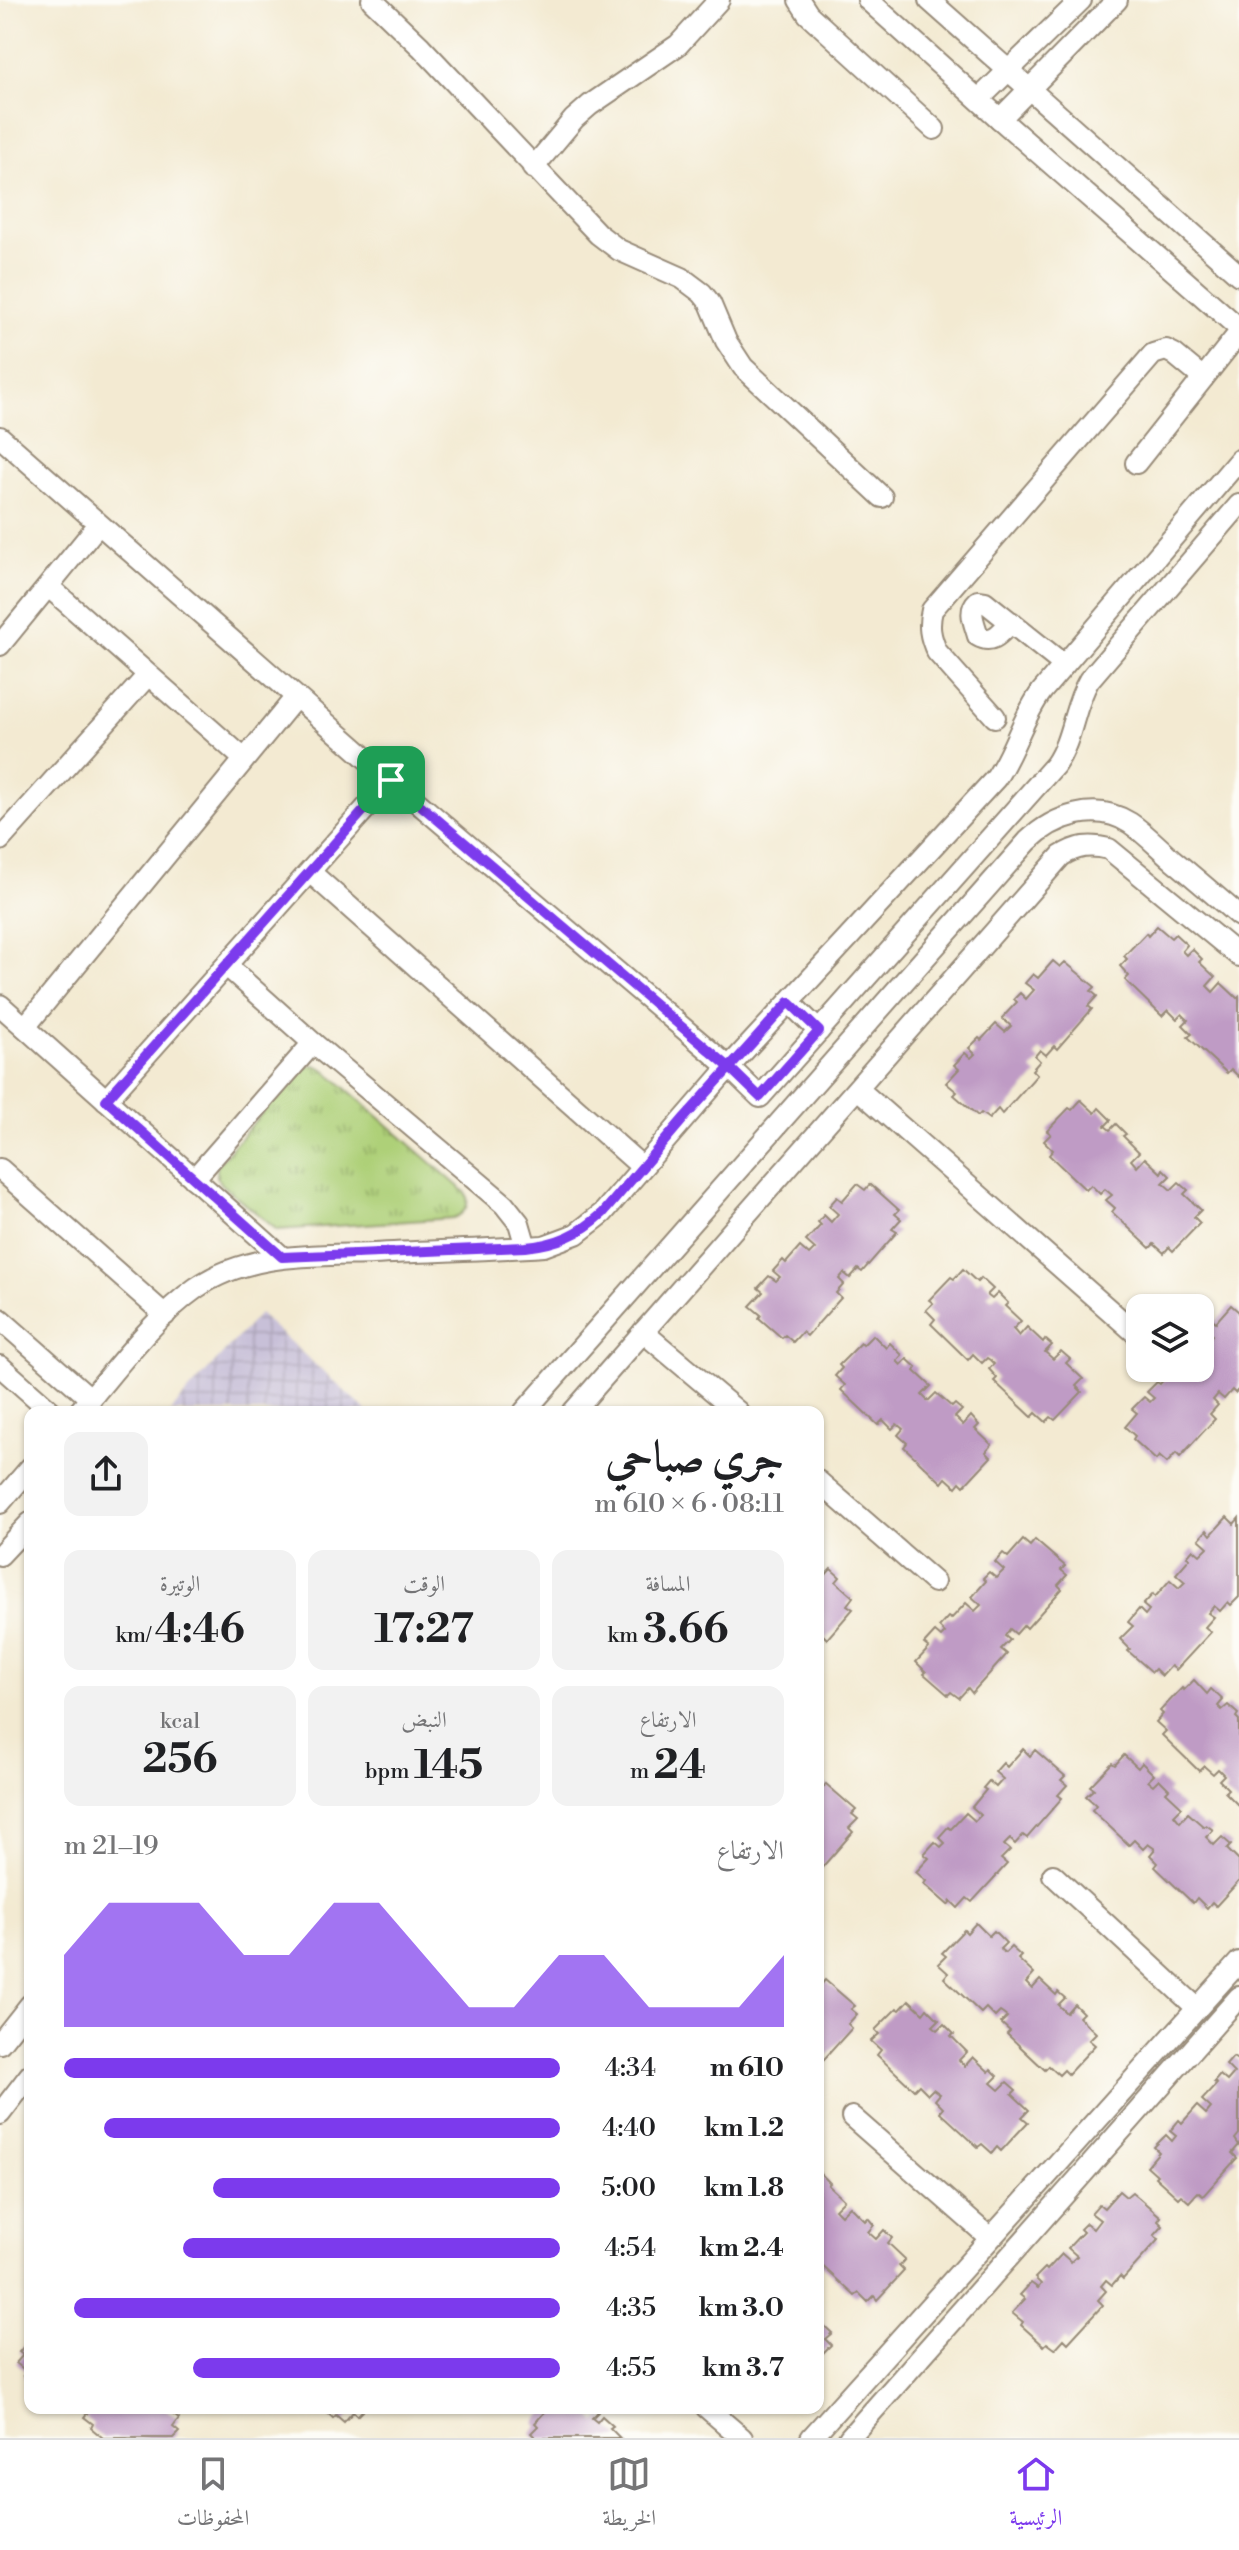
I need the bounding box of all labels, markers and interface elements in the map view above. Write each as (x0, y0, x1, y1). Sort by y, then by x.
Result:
pin (357, 746, 425, 814)
icon: arrive (369, 758, 413, 802)
map controls (1126, 1294, 1214, 1382)
button: layers (1126, 1294, 1214, 1382)
text: جري صباحي (605, 1430, 784, 1485)
button: share (64, 1432, 148, 1516)
text: 08:11 · 6 × 610 m (594, 1488, 784, 1520)
text: الوتيرة (160, 1571, 200, 1598)
text: الوقت (403, 1571, 445, 1598)
text: المسافة (646, 1571, 690, 1598)
text: 4:46 (155, 1605, 245, 1655)
text: 17:27 (374, 1605, 474, 1655)
text: 3.66 (643, 1605, 728, 1655)
text: /km (115, 1622, 155, 1649)
text: km (608, 1622, 643, 1649)
text: النبض (401, 1707, 447, 1734)
text: الارتفاع (639, 1707, 697, 1734)
text: kcal (160, 1708, 200, 1735)
text: 256 (143, 1735, 218, 1785)
text: 145 (414, 1741, 483, 1791)
text: 24 (654, 1741, 706, 1791)
text: bpm (365, 1758, 414, 1785)
text: m (630, 1758, 654, 1785)
text: 19–21 m (64, 1830, 159, 1862)
text: الارتفاع (717, 1835, 784, 1867)
text: 4:34 (604, 2052, 656, 2084)
text: 610 m (710, 2052, 784, 2084)
text: 4:40 (602, 2112, 656, 2144)
text: 1.2 km (704, 2112, 784, 2144)
text: 5:00 (601, 2172, 656, 2204)
text: 1.8 km (704, 2172, 784, 2204)
text: 4:54 (604, 2232, 656, 2264)
text: 2.4 km (699, 2232, 784, 2264)
text: 4:35 (606, 2292, 656, 2324)
text: 3.0 km (698, 2292, 784, 2324)
text: 4:55 (606, 2352, 656, 2384)
text: 3.7 km (702, 2352, 784, 2384)
tab: المحفوظات (177, 2452, 249, 2539)
tab: الخريطة (603, 2452, 656, 2539)
tab: الرئيسية (1009, 2452, 1062, 2539)

